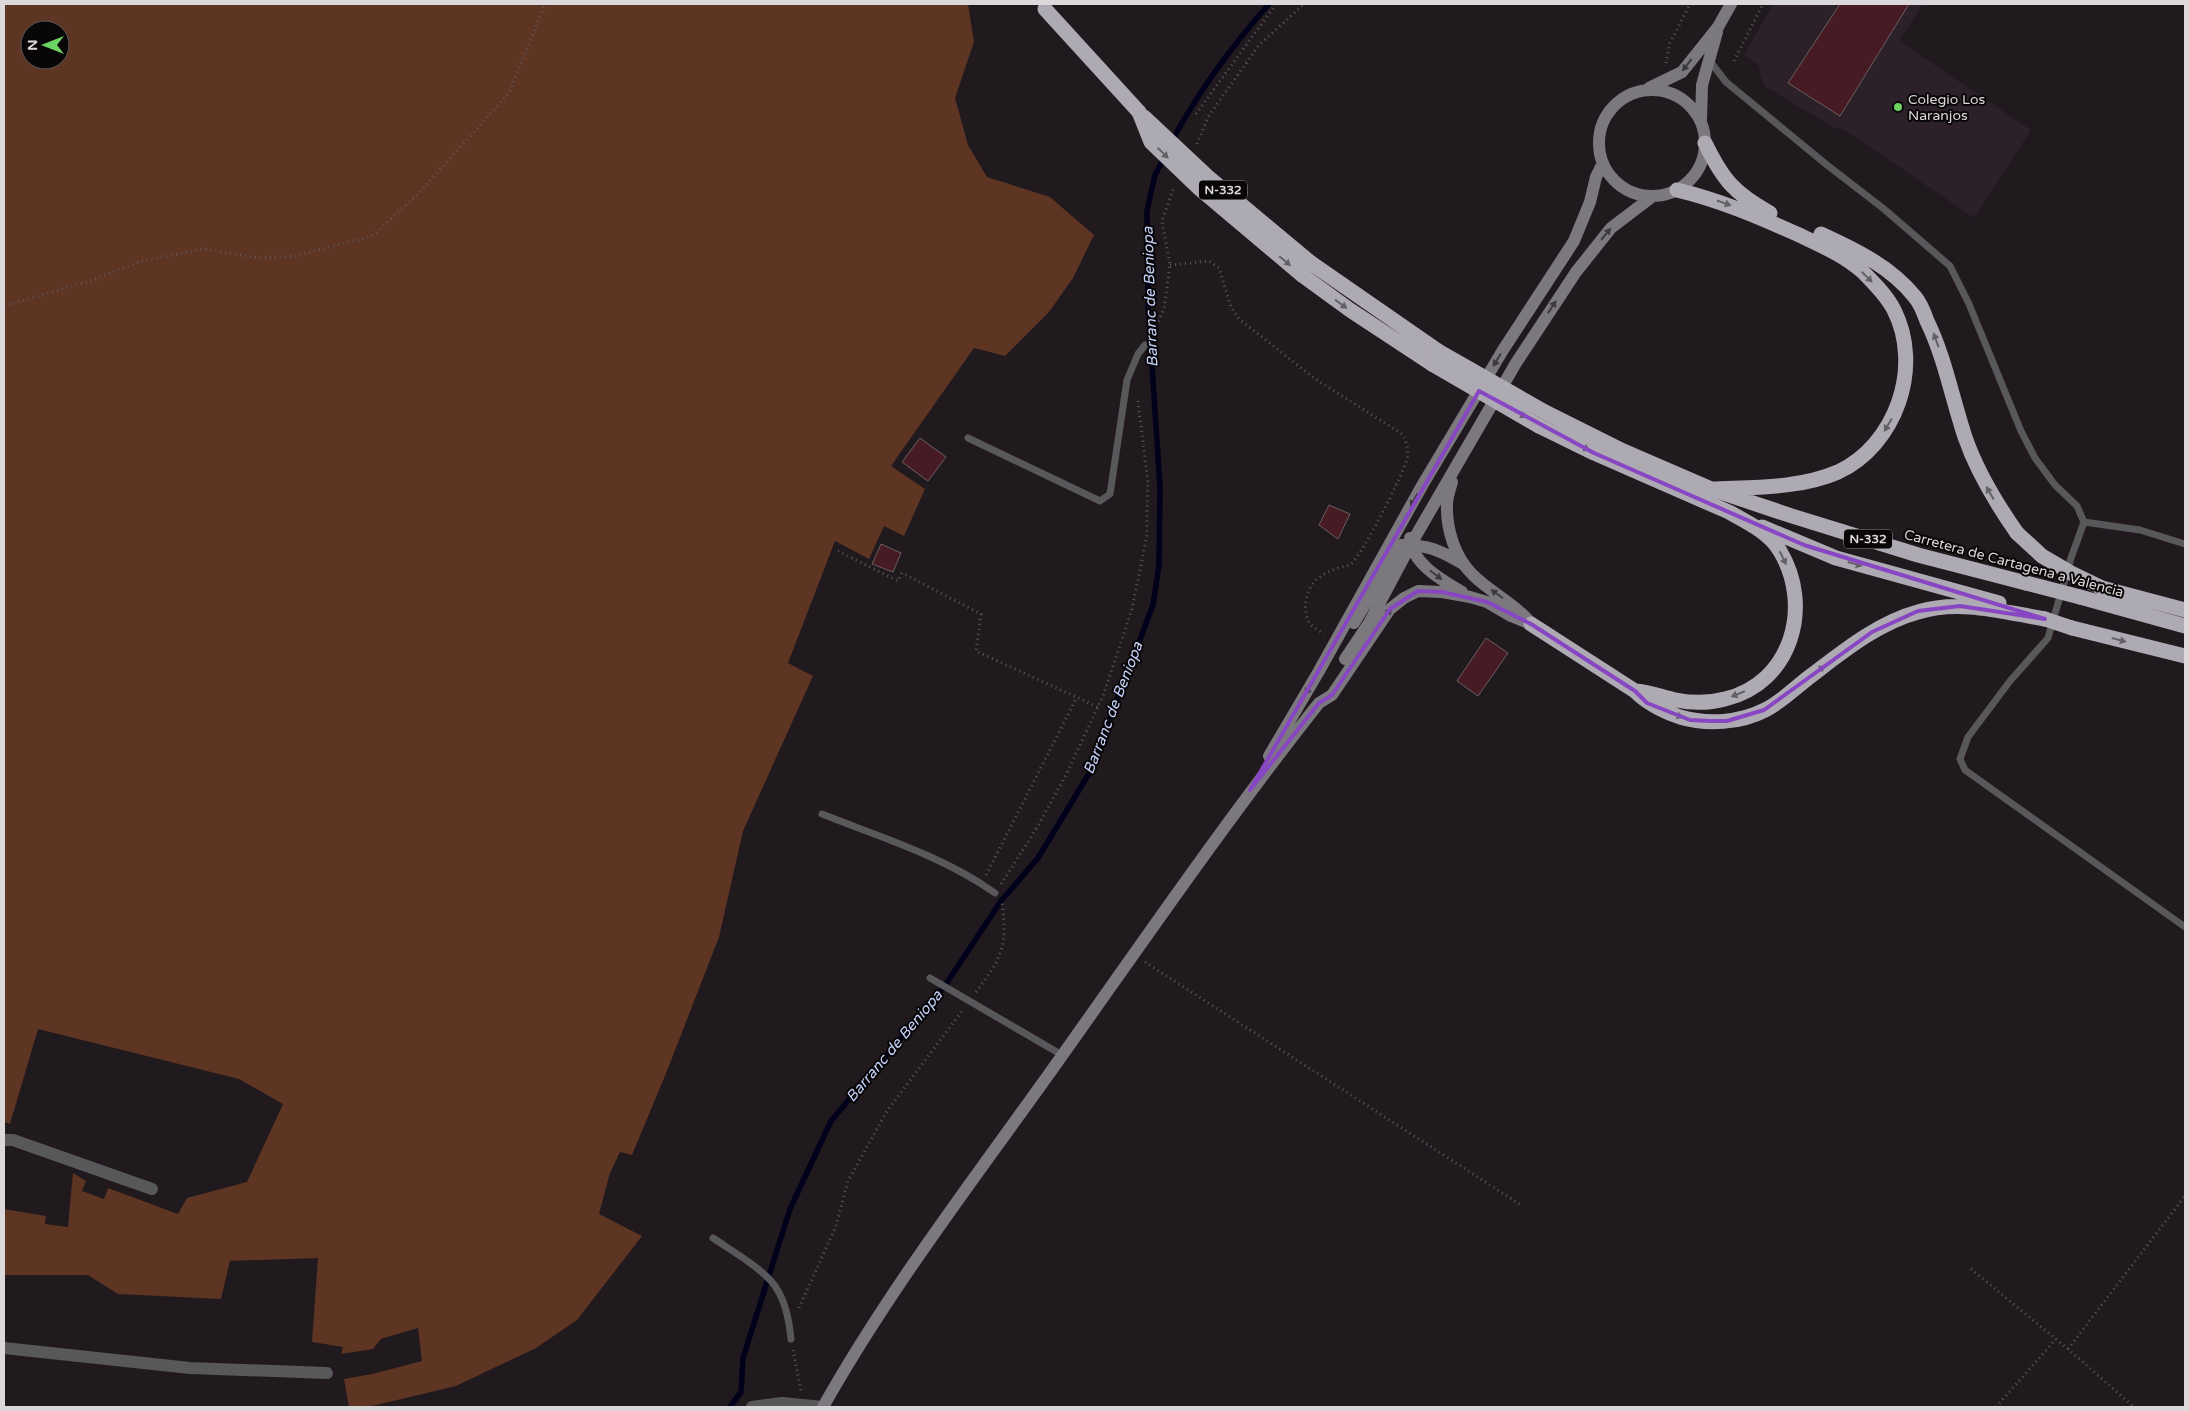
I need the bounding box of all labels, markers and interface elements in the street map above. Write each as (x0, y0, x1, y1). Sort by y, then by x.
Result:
north arrow (20, 20, 70, 70)
text: N (24, 39, 41, 51)
one-way arrow (1682, 58, 1692, 72)
place label: Colegio Los Naranjos (1908, 91, 1985, 124)
marker: Colegio Los Naranjos (1892, 101, 1904, 113)
one-way arrow (1157, 147, 1169, 159)
road number: N-332 (1199, 180, 1247, 200)
one-way arrow (1716, 200, 1731, 207)
water label: Barranc de Beniopa (1139, 226, 1161, 367)
one-way arrow (1601, 228, 1612, 241)
one-way arrow (1279, 255, 1292, 266)
one-way arrow (1861, 271, 1873, 283)
one-way arrow (1334, 298, 1347, 309)
one-way arrow (1547, 300, 1557, 314)
one-way arrow (1932, 332, 1940, 347)
one-way arrow (1492, 354, 1501, 367)
one-way arrow (1513, 410, 1527, 419)
one-way arrow (1884, 418, 1893, 431)
one-way arrow (1576, 443, 1590, 451)
one-way arrow (1986, 486, 1995, 499)
one-way arrow (1410, 493, 1418, 507)
street label: Carretera de Cartagena a Valencia (1902, 526, 2125, 601)
road number: N-332 (1844, 530, 1892, 548)
one-way arrow (1780, 551, 1788, 565)
one-way arrow (1848, 560, 1863, 568)
one-way arrow (1429, 570, 1443, 580)
one-way arrow (1490, 589, 1504, 599)
one-way arrow (1381, 608, 1392, 621)
one-way arrow (2112, 637, 2127, 645)
water label: Barranc de Beniopa (1079, 639, 1147, 777)
one-way arrow (1812, 665, 1826, 675)
one-way arrow (1304, 681, 1314, 694)
one-way arrow (1731, 691, 1746, 698)
one-way arrow (1669, 711, 1684, 719)
water label: Barranc de Beniopa (842, 986, 946, 1106)

